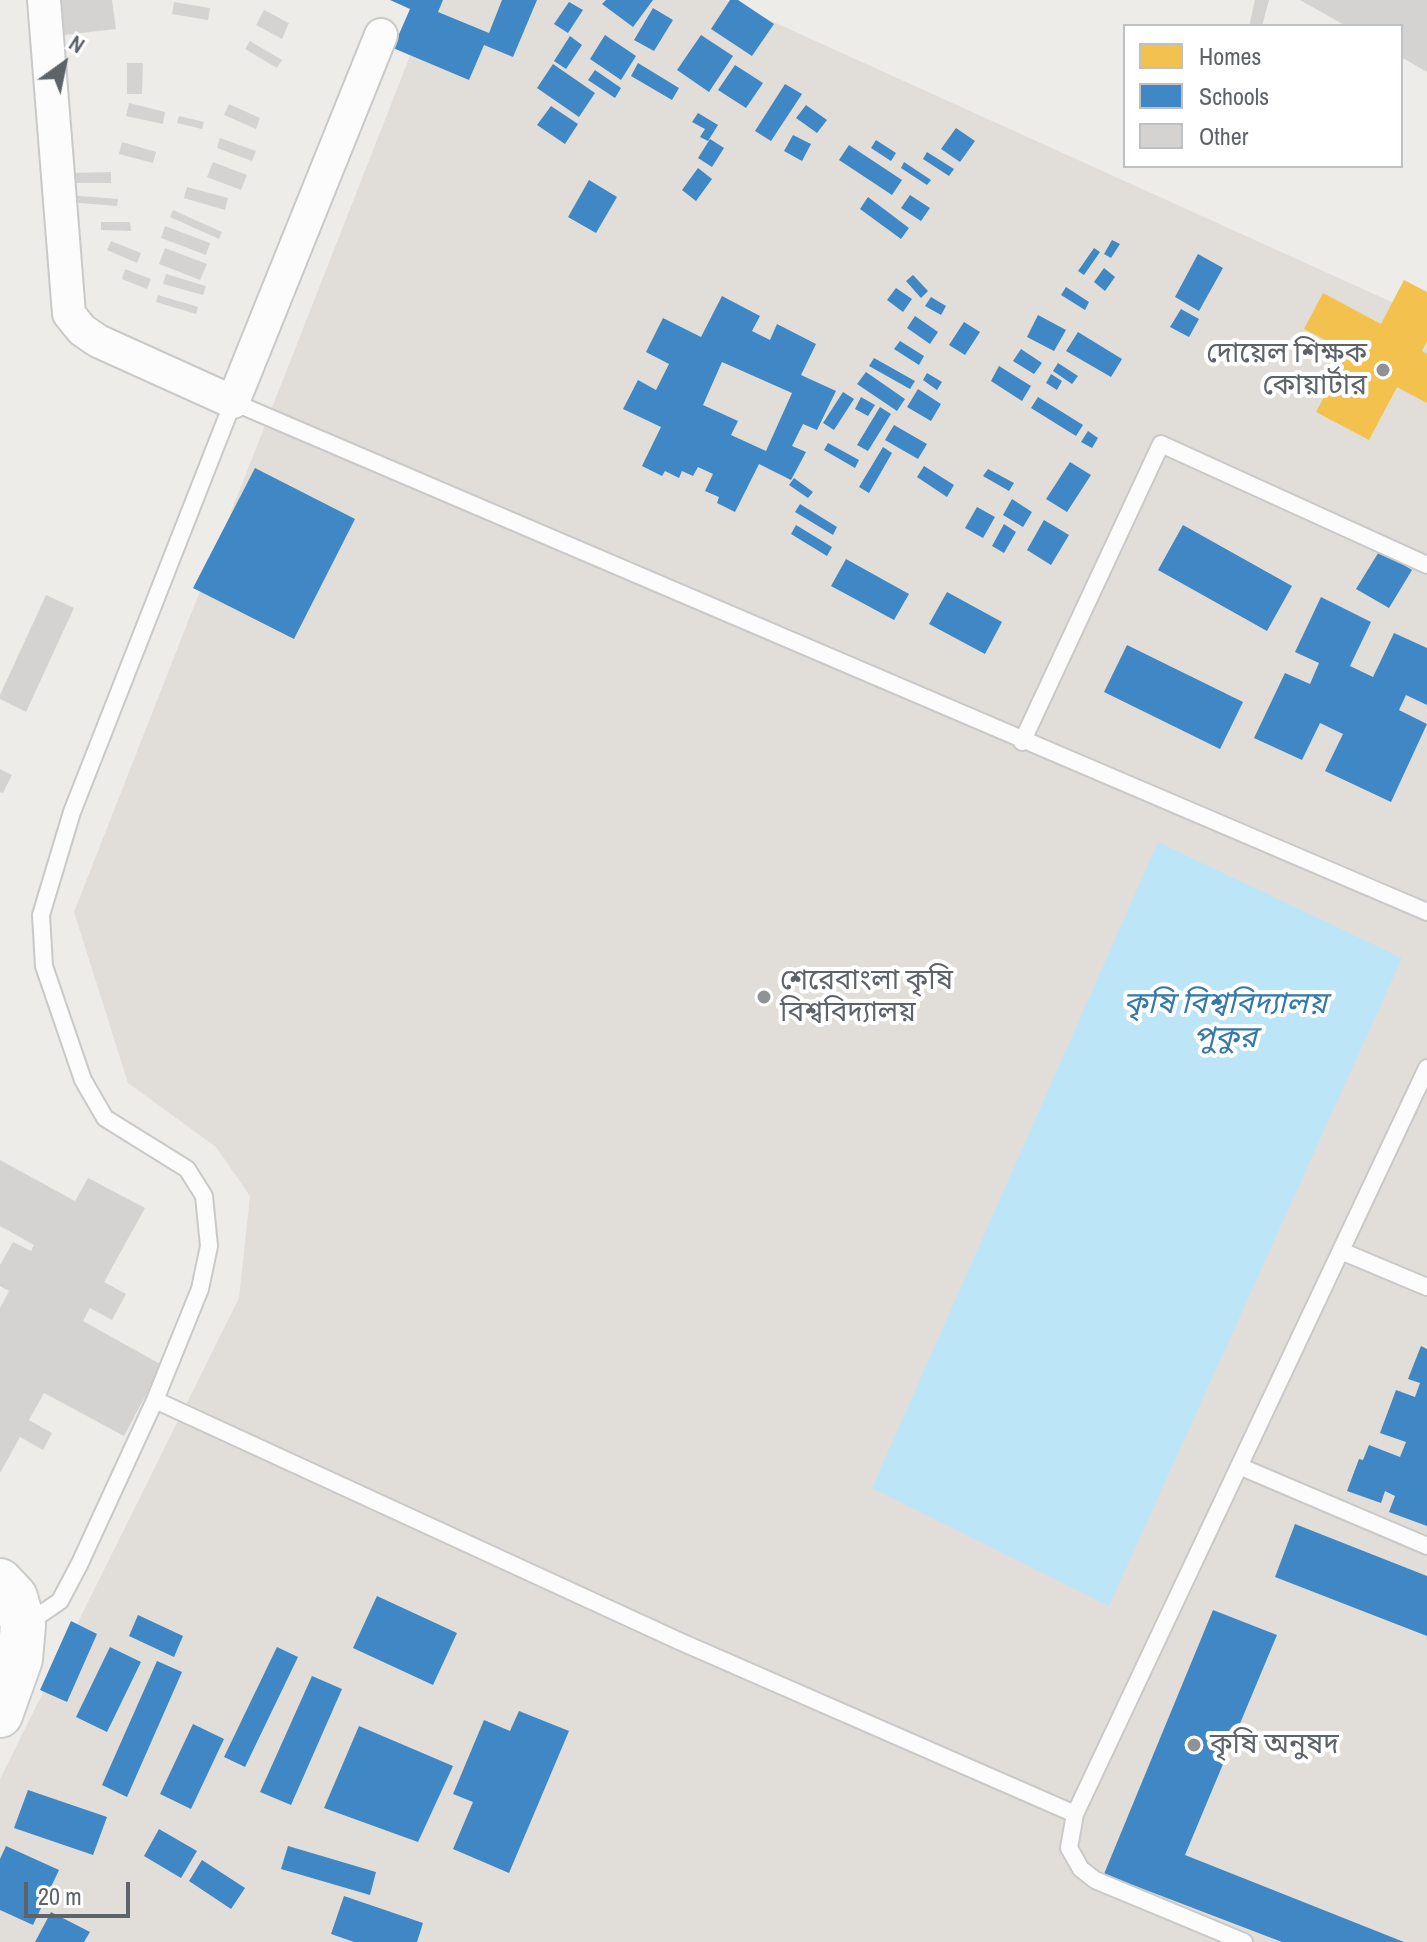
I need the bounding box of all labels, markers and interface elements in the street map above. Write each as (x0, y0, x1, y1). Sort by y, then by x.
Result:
north arrow (24, 24, 104, 104)
legend (1123, 24, 1403, 168)
text: N (63, 28, 91, 60)
text: Homes (1199, 40, 1261, 72)
text: Schools (1199, 80, 1269, 112)
text: Other (1199, 120, 1248, 152)
place label: দোয়েল শিক্ষক কোয়ার্টার (1206, 337, 1367, 403)
marker: দোয়েল শিক্ষক কোয়ার্টার (1374, 361, 1392, 379)
place label: শেরেবাংলা কৃষি বিশ্ববিদ্যালয় (780, 964, 953, 1030)
water label: কৃষি বিশ্ববিদ্যালয় পুকুর (1123, 987, 1327, 1058)
marker: শেরেবাংলা কৃষি বিশ্ববিদ্যালয় (755, 988, 773, 1006)
place label: কৃষি অনুষদ (1210, 1728, 1339, 1762)
marker: কৃষি অনুষদ (1185, 1736, 1203, 1754)
scale bar (28, 1866, 134, 1916)
text: 20 m (38, 1880, 82, 1912)

